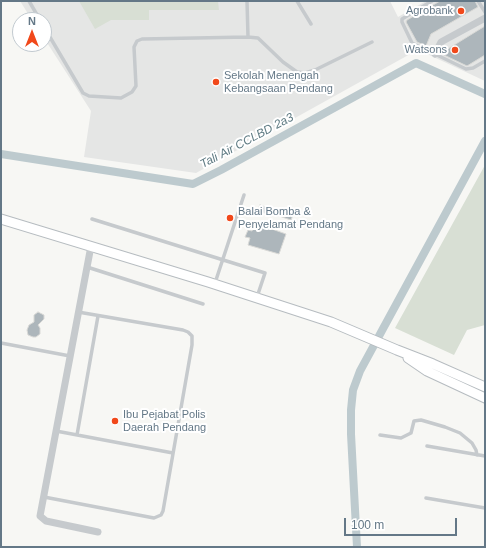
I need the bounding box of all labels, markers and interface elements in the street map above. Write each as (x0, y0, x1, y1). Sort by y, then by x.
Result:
place label: Agrobank (406, 4, 453, 18)
marker: Agrobank (456, 6, 466, 16)
north arrow (12, 12, 52, 52)
text: N (28, 15, 36, 27)
place label: Watsons (405, 43, 447, 57)
marker: Watsons (450, 45, 460, 55)
place label: Sekolah Menengah Kebangsaan Pendang (224, 69, 333, 95)
marker: Sekolah Menengah Kebangsaan Pendang (211, 77, 221, 87)
water label: Tali Air CCLBD 2a3 (198, 110, 296, 172)
place label: Balai Bomba & Penyelamat Pendang (238, 205, 343, 231)
marker: Balai Bomba & Penyelamat Pendang (225, 213, 235, 223)
place label: Ibu Pejabat Polis Daerah Pendang (123, 408, 206, 434)
marker: Ibu Pejabat Polis Daerah Pendang (110, 416, 120, 426)
scale bar (346, 510, 459, 536)
text: 100 m (351, 518, 384, 532)

